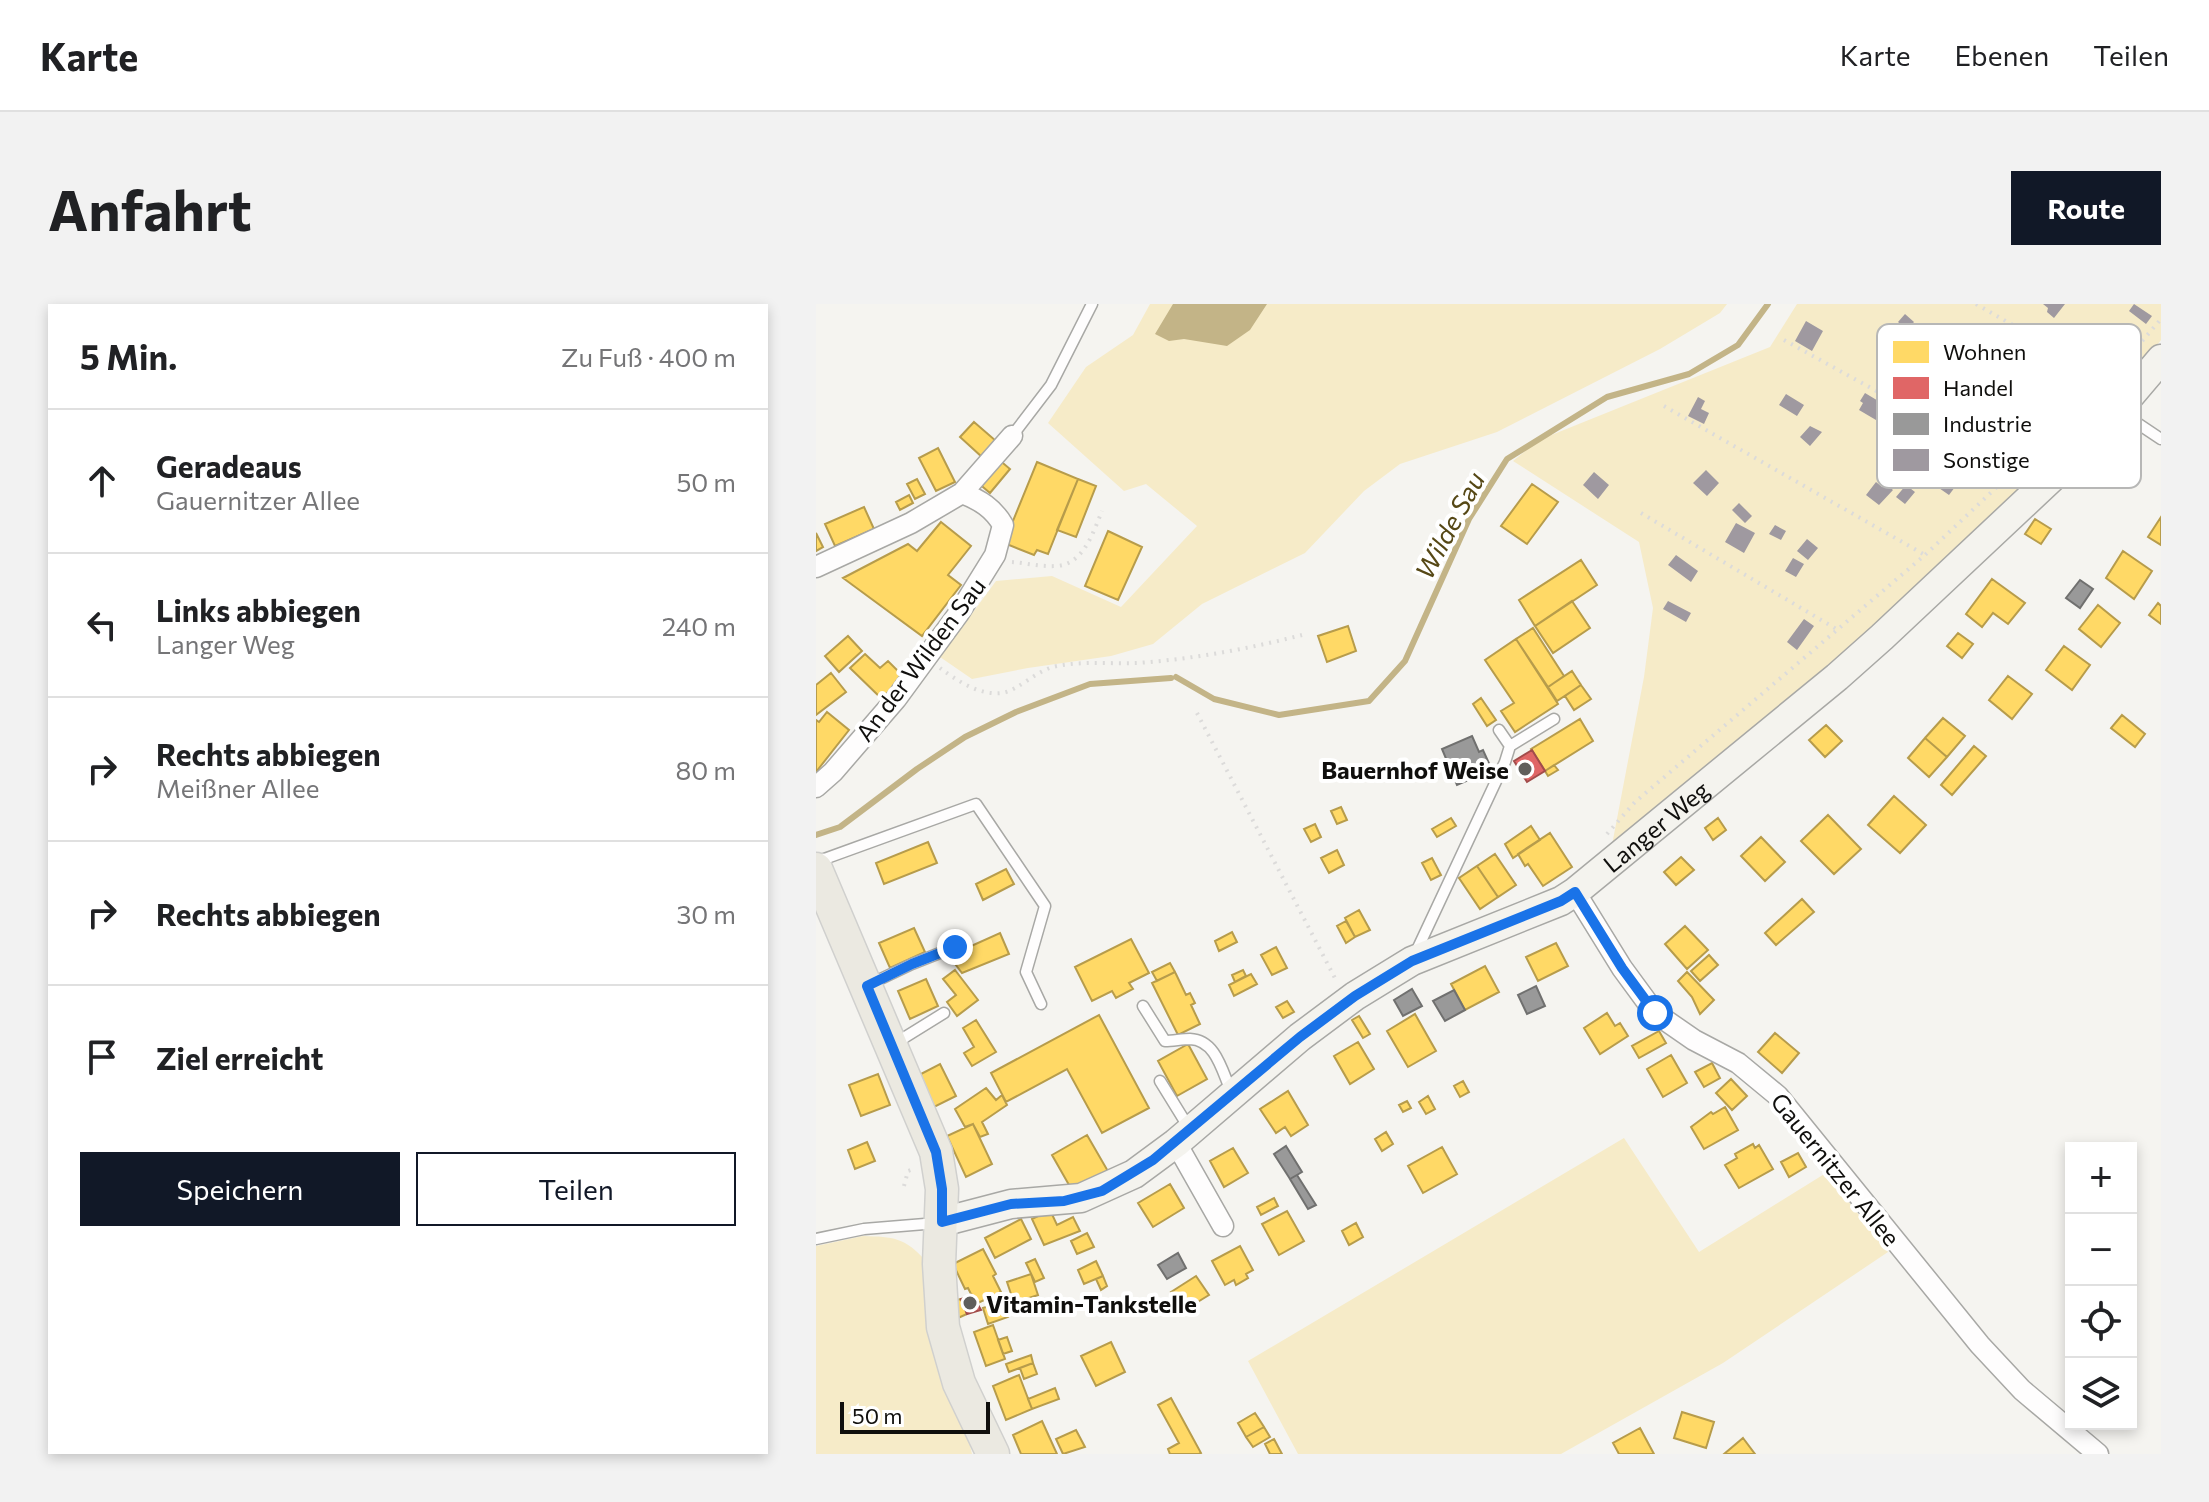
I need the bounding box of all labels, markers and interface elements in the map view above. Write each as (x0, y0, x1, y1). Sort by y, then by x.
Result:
text: Karte (40, 32, 138, 79)
text: Karte (1840, 38, 1911, 72)
text: Ebenen (1955, 38, 2049, 72)
text: Teilen (2093, 38, 2169, 72)
button: Route (2011, 171, 2161, 245)
text: Anfahrt (48, 174, 252, 243)
legend (1877, 324, 2141, 488)
text: 5 Min. (80, 335, 177, 377)
text: Wohnen (1943, 338, 2026, 365)
text: Zu Fuß · 400 m (561, 341, 736, 372)
text: Handel (1943, 374, 2014, 401)
text: Industrie (1943, 410, 2032, 437)
text: Sonstige (1943, 446, 2030, 473)
text: Geradeaus (156, 447, 302, 484)
icon: ahead (80, 459, 124, 503)
text: 50 m (676, 466, 736, 497)
water label: Wilde Sau (1408, 466, 1490, 584)
text: Gauernitzer Allee (156, 484, 360, 515)
street label: An der Wilden Sau (849, 572, 991, 746)
text: Links abbiegen (156, 591, 361, 628)
icon: left (80, 603, 124, 647)
text: 240 m (662, 610, 736, 641)
text: Langer Weg (156, 628, 295, 659)
text: Rechts abbiegen (156, 735, 381, 772)
icon: right (80, 747, 124, 791)
text: 80 m (676, 754, 736, 785)
place label: Bauernhof Weise (1321, 755, 1509, 784)
marker: Bauernhof Weise (1516, 760, 1534, 778)
text: Meißner Allee (156, 772, 320, 803)
street label: Langer Weg (1597, 774, 1714, 878)
icon: right (80, 891, 124, 935)
text: Rechts abbiegen (156, 895, 381, 932)
text: 30 m (677, 898, 736, 929)
route end (937, 929, 973, 965)
route start (1637, 995, 1673, 1031)
icon: arrive (80, 1035, 124, 1079)
text: Ziel erreicht (156, 1039, 324, 1076)
street label: Gauernitzer Allee (1765, 1087, 1907, 1251)
map controls (2065, 1142, 2137, 1430)
button: + (2065, 1142, 2137, 1214)
button: Speichern (80, 1152, 400, 1226)
button: Teilen (416, 1152, 736, 1226)
button: − (2065, 1214, 2137, 1286)
button: locate (2065, 1286, 2137, 1358)
place label: Vitamin-Tankstelle (986, 1289, 1197, 1318)
marker: Vitamin-Tankstelle (961, 1294, 979, 1312)
button: layers (2065, 1358, 2137, 1430)
scale bar (840, 1398, 990, 1434)
text: 50 m (852, 1402, 902, 1429)

